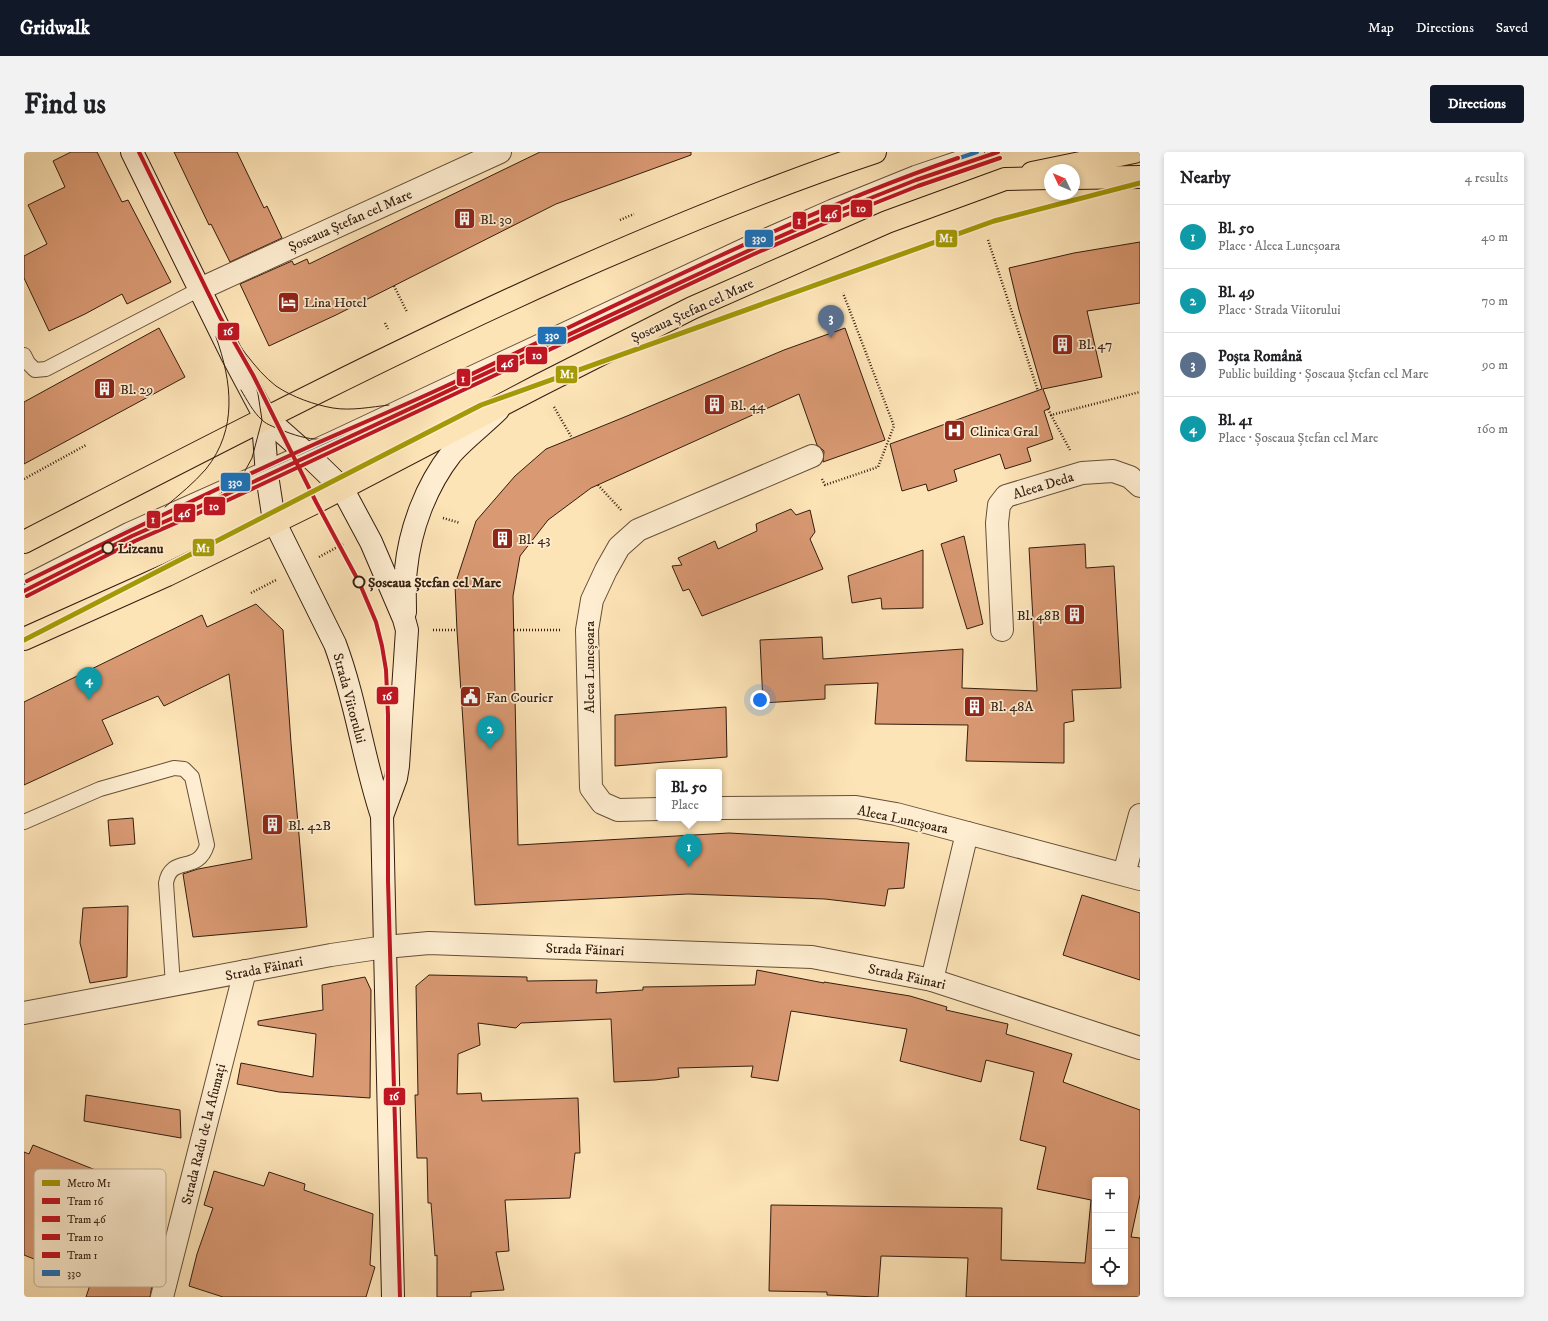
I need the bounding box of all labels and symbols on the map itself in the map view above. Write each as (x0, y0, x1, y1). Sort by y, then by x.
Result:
north arrow (1044, 164, 1080, 200)
street label: Șoseaua Ștefan cel Mare (286, 185, 415, 256)
line badge: 10 (850, 199, 873, 218)
text: 10 (856, 202, 866, 216)
line badge: 46 (820, 204, 842, 223)
building icon: Bl. 30 (451, 206, 477, 232)
text: 46 (824, 208, 838, 222)
place label: Bl. 30 (480, 211, 512, 229)
line badge: 1 (792, 211, 807, 230)
text: 1 (797, 214, 801, 228)
line badge: 330 (744, 229, 774, 248)
line badge: M1 (935, 229, 958, 248)
text: 330 (752, 232, 766, 246)
text: M1 (939, 232, 953, 246)
street label: Șoseaua Ștefan cel Mare (628, 274, 757, 347)
hotel icon: Lina Hotel (276, 289, 302, 315)
place label: Lina Hotel (304, 294, 368, 312)
pin: 3 (818, 305, 844, 338)
line badge: 16 (217, 322, 240, 341)
text: 16 (223, 325, 234, 339)
line badge: 330 (537, 326, 567, 345)
text: 330 (545, 329, 559, 343)
building icon: Bl. 47 (1049, 331, 1075, 357)
place label: Bl. 47 (1078, 336, 1112, 354)
line badge: 10 (525, 346, 548, 365)
text: 10 (532, 349, 542, 363)
line badge: 46 (496, 354, 519, 373)
text: 46 (500, 357, 514, 371)
line badge: M1 (555, 365, 578, 384)
line badge: 1 (456, 368, 471, 387)
text: M1 (560, 368, 574, 382)
text: 1 (461, 372, 465, 386)
building icon: Bl. 29 (91, 376, 117, 402)
place label: Bl. 29 (120, 381, 153, 399)
building icon: Bl. 44 (701, 392, 727, 418)
place label: Bl. 44 (730, 397, 766, 415)
hospital icon: Clinica Gral (942, 418, 968, 444)
place label: Clinica Gral (970, 423, 1039, 441)
street label: Aleea Deda (1011, 468, 1076, 504)
line badge: 330 (220, 472, 251, 492)
text: 330 (228, 476, 242, 490)
line badge: 10 (203, 496, 226, 516)
text: 10 (209, 500, 219, 514)
line badge: 46 (173, 503, 196, 523)
text: 46 (177, 507, 191, 521)
line badge: 1 (146, 510, 161, 529)
text: 1 (151, 513, 155, 527)
building icon: Bl. 43 (489, 526, 515, 552)
place label: Bl. 43 (518, 531, 551, 549)
line badge: M1 (192, 538, 215, 557)
place label: Lizeanu (118, 540, 164, 558)
marker: Lizeanu (101, 541, 115, 555)
text: M1 (196, 542, 210, 556)
place label: Șoseaua Ștefan cel Mare (368, 574, 502, 592)
marker: Șoseaua Ștefan cel Mare (352, 575, 366, 589)
building icon: Bl. 48B (1062, 602, 1088, 628)
place label: Bl. 48B (1017, 607, 1060, 625)
street label: Aleea Luncșoara (581, 621, 599, 713)
street label: Strada Viitorului (328, 651, 370, 746)
pin: 4 (76, 667, 102, 700)
public building icon: Fan Courier (457, 684, 483, 710)
line badge: 16 (376, 686, 399, 705)
place label: Fan Courier (486, 689, 554, 707)
text: 16 (382, 690, 393, 704)
your location (750, 690, 770, 710)
building icon: Bl. 48A (962, 693, 988, 719)
place label: Bl. 48A (990, 698, 1034, 716)
pin: 2 (477, 716, 503, 749)
street label: Aleea Luncșoara (856, 802, 950, 838)
building icon: Bl. 42B (260, 812, 286, 838)
place label: Bl. 42B (288, 817, 331, 835)
pin: 1 (676, 834, 702, 867)
street label: Strada Făinari (545, 940, 625, 960)
street label: Strada Făinari (224, 953, 305, 985)
street label: Strada Făinari (866, 960, 948, 994)
street label: Strada Radu de la Afumați (178, 1062, 230, 1207)
line badge: 16 (383, 1087, 406, 1106)
text: 16 (389, 1090, 400, 1104)
legend (34, 1169, 166, 1287)
text: Metro M1 (67, 1177, 111, 1191)
text: Tram 16 (67, 1195, 105, 1209)
text: Tram 46 (67, 1213, 107, 1227)
text: Tram 10 (67, 1231, 104, 1245)
text: Tram 1 (67, 1249, 98, 1263)
text: 330 (67, 1267, 81, 1281)

